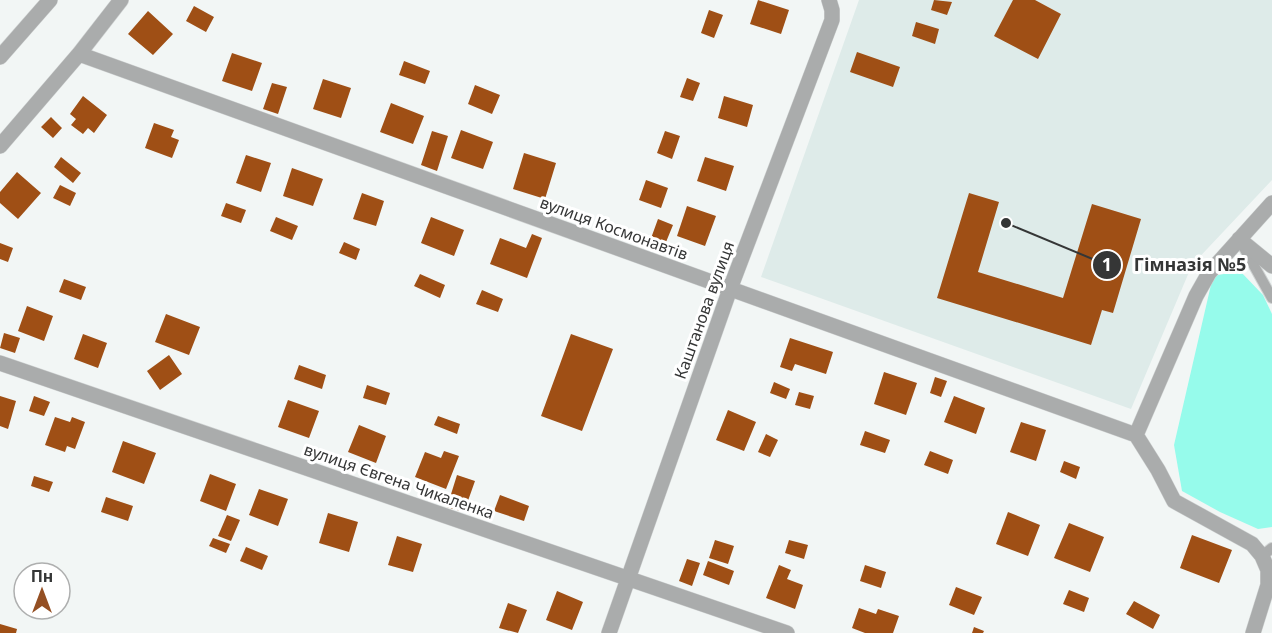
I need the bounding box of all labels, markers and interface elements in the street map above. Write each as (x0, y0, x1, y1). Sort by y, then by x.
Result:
street label: вулиця Космонавтів (537, 191, 691, 265)
street label: Каштанова вулиця (669, 238, 739, 382)
callout: Гімназія №5 (1092, 247, 1259, 283)
text: 1 (1102, 252, 1112, 276)
text: Гімназія №5 (1134, 252, 1246, 276)
street label: вулиця Євгена Чикаленка (301, 438, 497, 524)
north arrow (12, 561, 72, 621)
text: Пн (31, 565, 53, 587)

